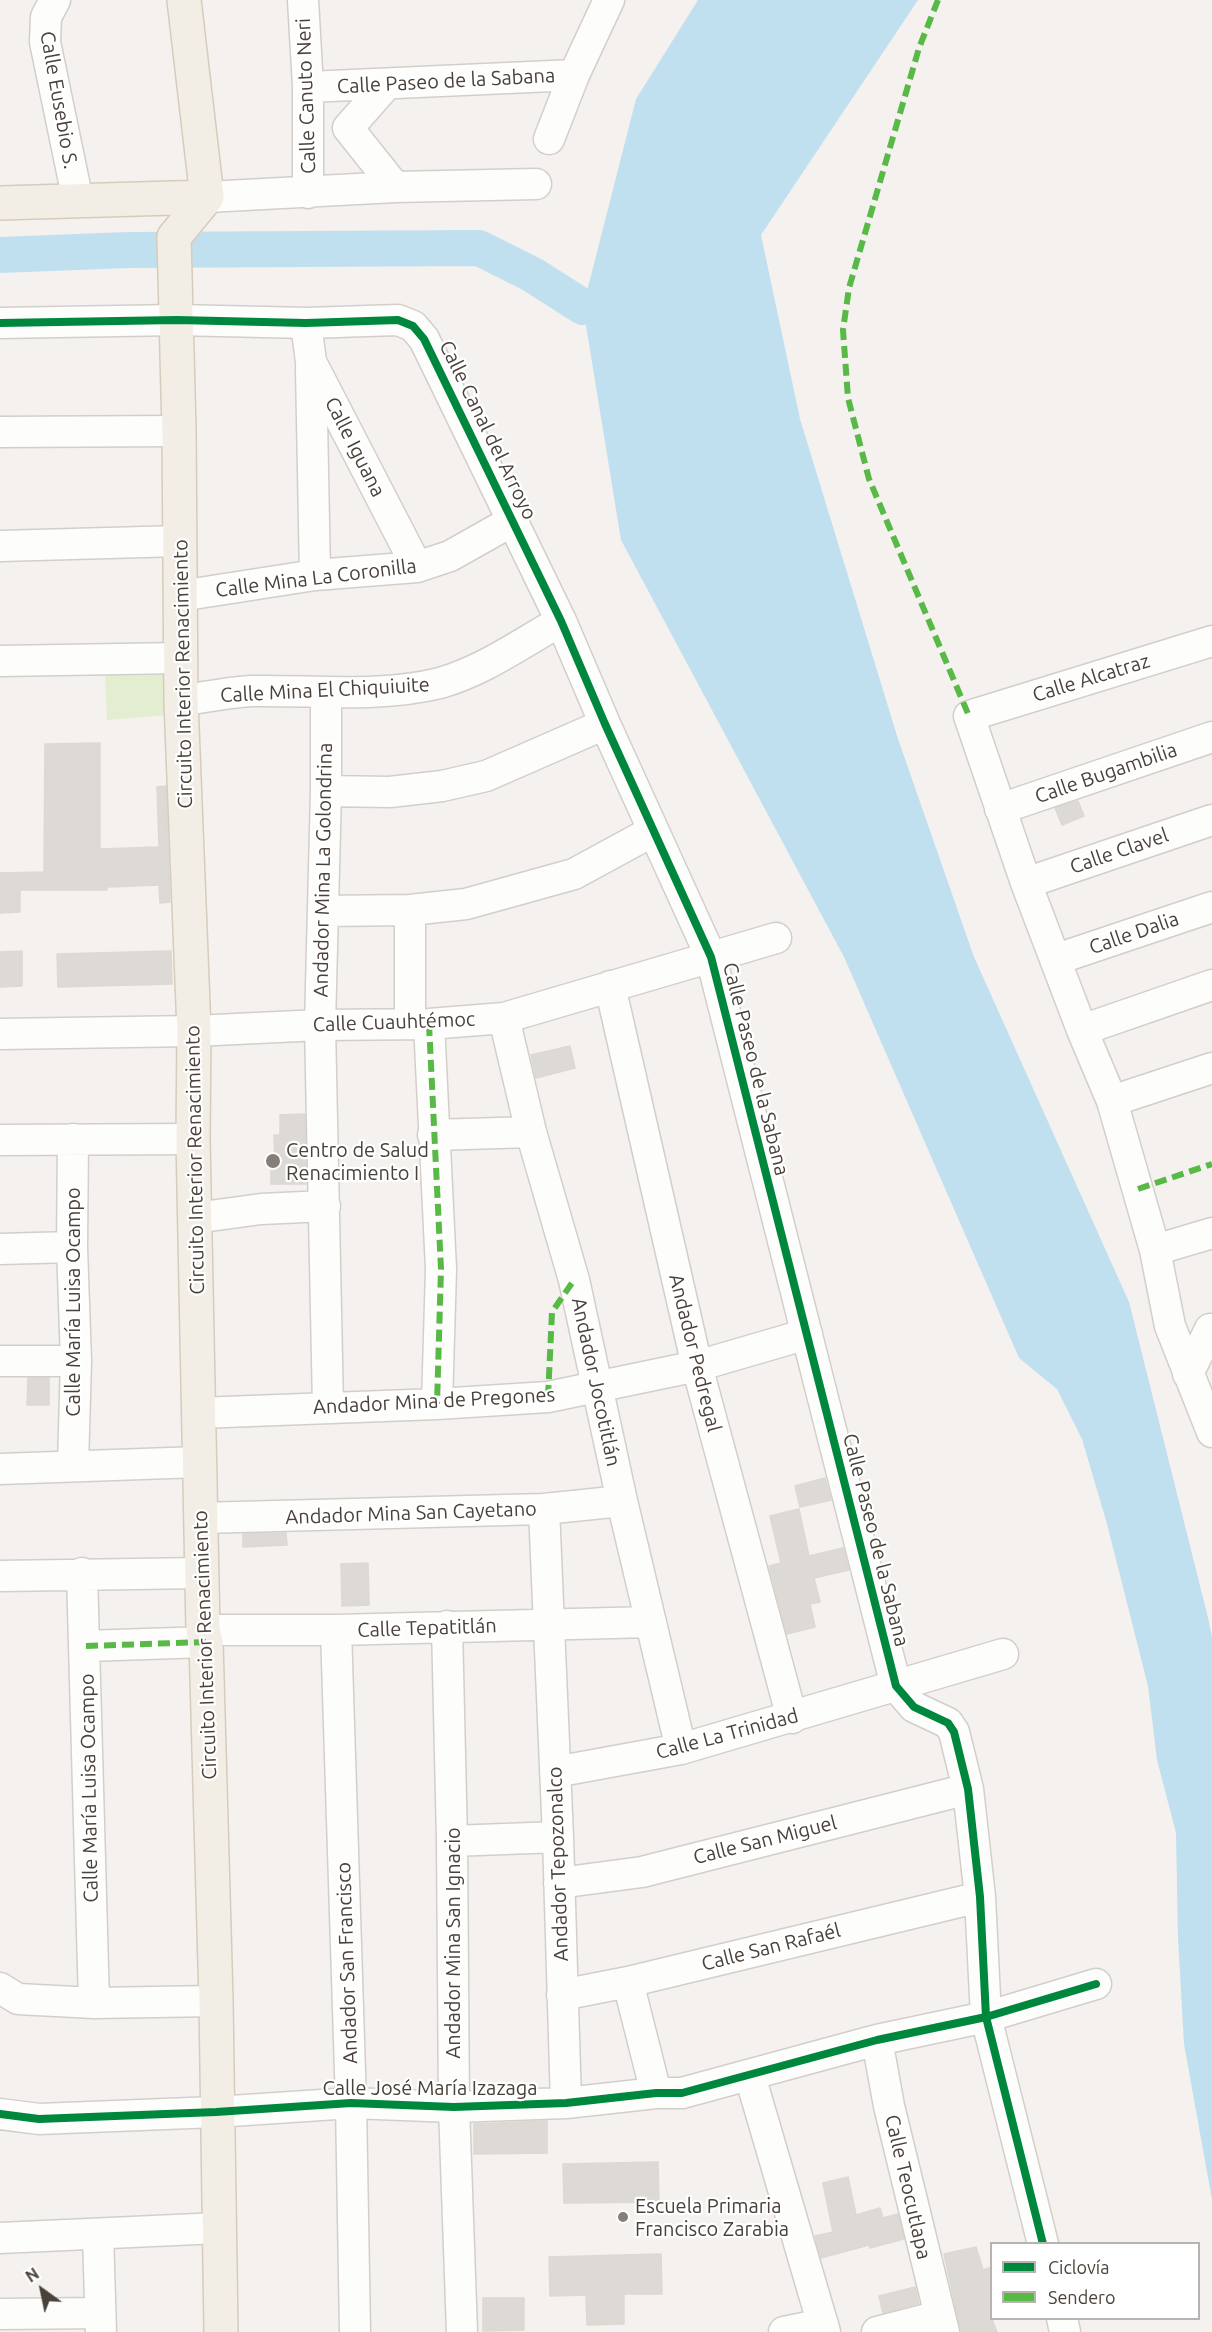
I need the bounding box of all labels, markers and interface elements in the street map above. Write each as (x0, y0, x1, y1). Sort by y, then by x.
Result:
street label: Calle Canuto Neri (291, 18, 321, 174)
street label: Calle Eusebio S. (35, 29, 83, 171)
street label: Calle Paseo de la Sabana (336, 63, 556, 99)
street label: Calle Canal del Arroyo (434, 336, 542, 524)
street label: Calle Iguana (320, 393, 390, 501)
street label: Circuito Interior Renacimiento (169, 539, 197, 809)
street label: Calle Mina La Coronilla (214, 554, 418, 602)
street label: Calle Alcatraz (1029, 649, 1153, 707)
street label: Calle Mina El Chiquiuite (220, 673, 430, 707)
street label: Calle Bugambilia (1032, 737, 1180, 809)
street label: Andador Mina La Golondrina (309, 742, 337, 998)
street label: Calle Clavel (1067, 823, 1171, 879)
street label: Calle Dalia (1086, 906, 1182, 960)
street label: Calle Paseo de la Sabana (718, 960, 794, 1178)
street label: Calle Cuauhtémoc (312, 1007, 476, 1037)
street label: Circuito Interior Renacimiento (181, 1025, 209, 1295)
place label: Centro de Salud Renacimiento I (286, 1138, 429, 1185)
marker: Centro de Salud Renacimiento I (264, 1152, 282, 1170)
street label: Calle María Luisa Ocampo (61, 1187, 85, 1417)
street label: Andador Pedregal (664, 1272, 726, 1434)
street label: Andador Jocotitlán (566, 1295, 626, 1469)
street label: Andador Mina de Pregones (312, 1383, 556, 1419)
street label: Calle Paseo de la Sabana (838, 1431, 914, 1649)
street label: Andador Mina San Cayetano (285, 1497, 537, 1529)
street label: Circuito Interior Renacimiento (188, 1510, 222, 1780)
street label: Calle Tepatitlán (357, 1614, 497, 1642)
street label: Calle María Luisa Ocampo (75, 1673, 103, 1903)
street label: Calle La Trinidad (653, 1703, 801, 1765)
street label: Andador Tepozonalco (543, 1766, 573, 1962)
street label: Calle San Miguel (691, 1811, 839, 1869)
street label: Andador Mina San Ignacio (441, 1827, 465, 2059)
street label: Andador San Francisco (331, 1862, 363, 2064)
street label: Calle San Rafaél (699, 1918, 843, 1976)
street label: Calle José María Izazaga (322, 2076, 538, 2100)
street label: Calle Teocutlapa (880, 2112, 936, 2262)
place label: Escuela Primaria Francisco Zarabia (635, 2194, 789, 2241)
marker: Escuela Primaria Francisco Zarabia (616, 2210, 630, 2224)
legend (990, 2242, 1200, 2320)
text: Ciclovía (1048, 2257, 1109, 2277)
north arrow (12, 2260, 72, 2320)
text: N (22, 2264, 42, 2286)
text: Sendero (1048, 2287, 1115, 2307)

